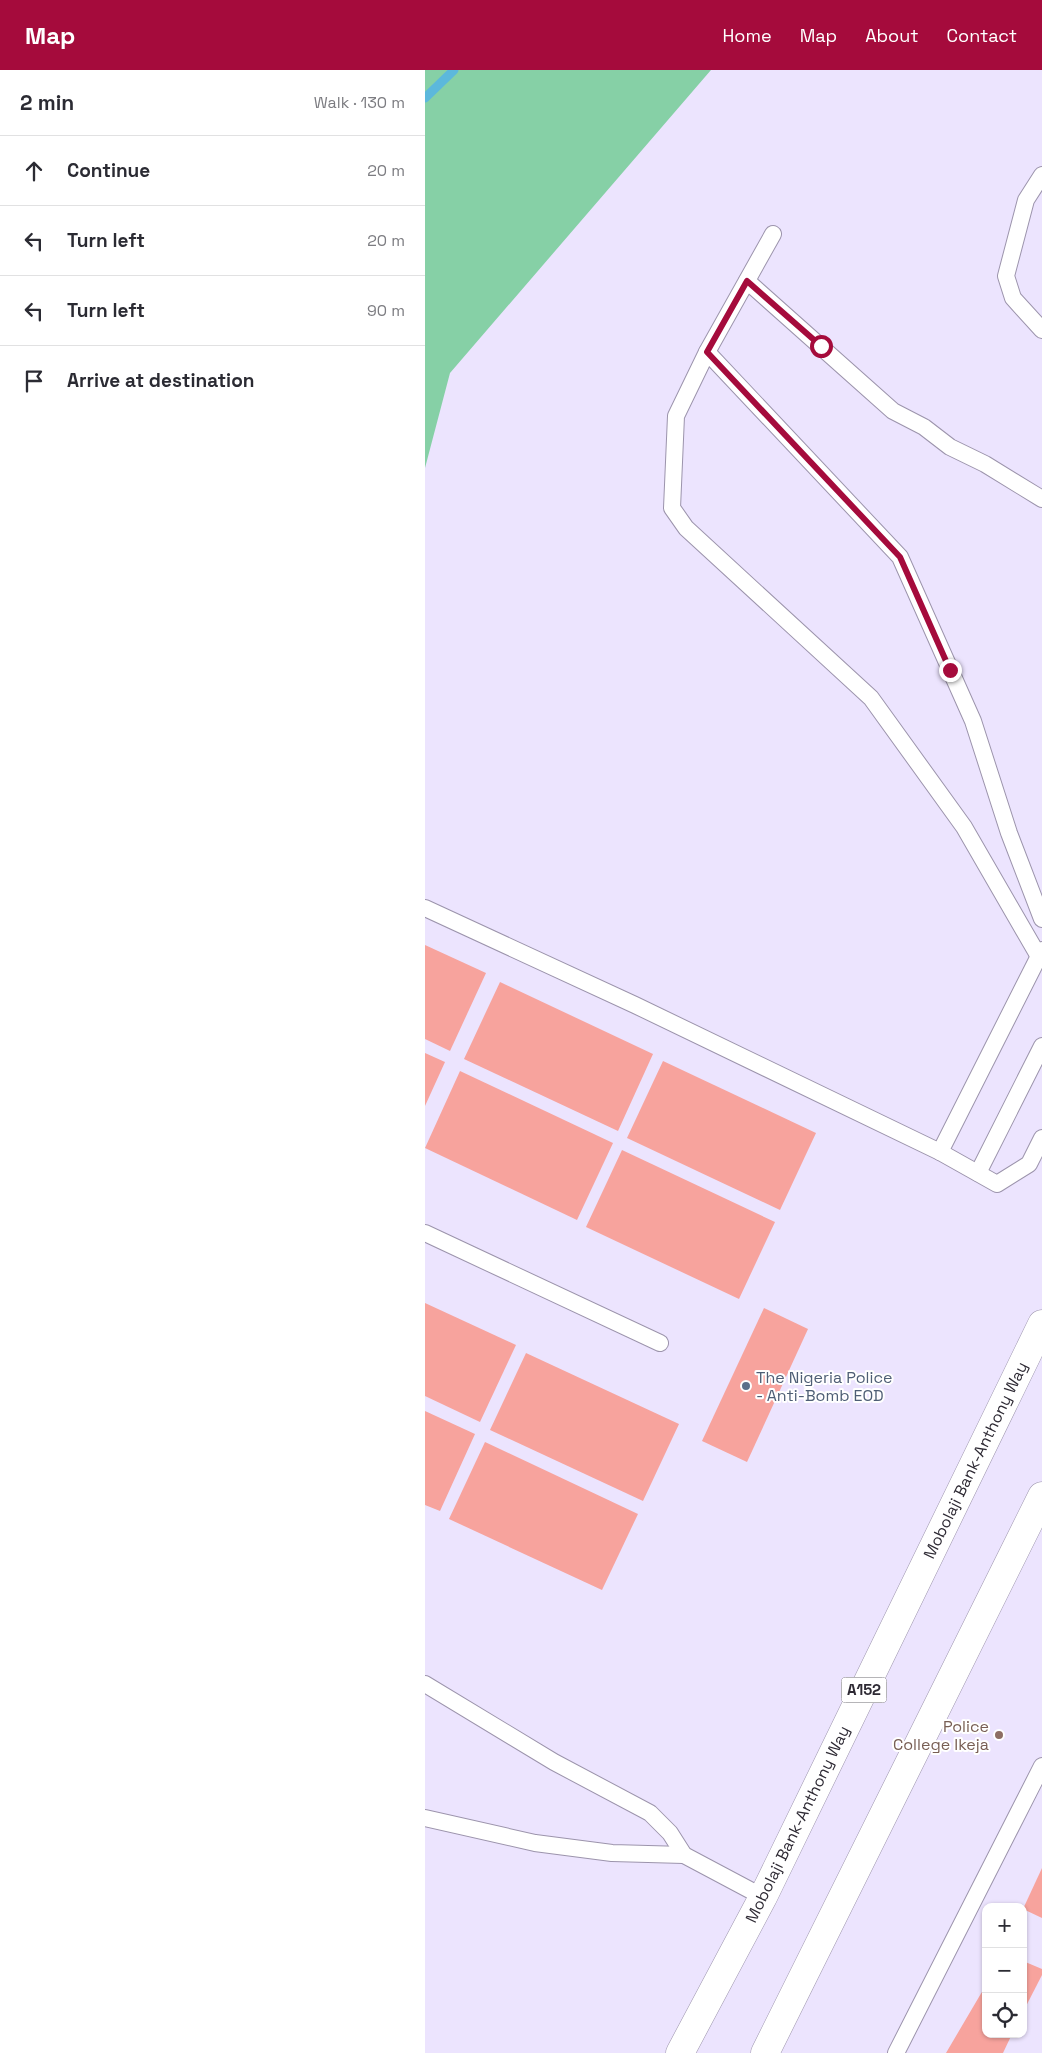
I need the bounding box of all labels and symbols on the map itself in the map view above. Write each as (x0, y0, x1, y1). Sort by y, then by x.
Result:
route start (810, 335, 833, 358)
route end (939, 659, 962, 682)
street label: Mobolaji Bank-Anthony Way (919, 1358, 1032, 1562)
place label: The Nigeria Police - Anti-Bomb EOD (756, 1367, 892, 1406)
marker: The Nigeria Police - Anti-Bomb EOD (740, 1380, 752, 1392)
road number: A152 (841, 1678, 887, 1702)
place label: Police College Ikeja (893, 1716, 989, 1755)
street label: Mobolaji Bank-Anthony Way (741, 1722, 854, 1926)
marker: Police College Ikeja (993, 1729, 1005, 1741)

